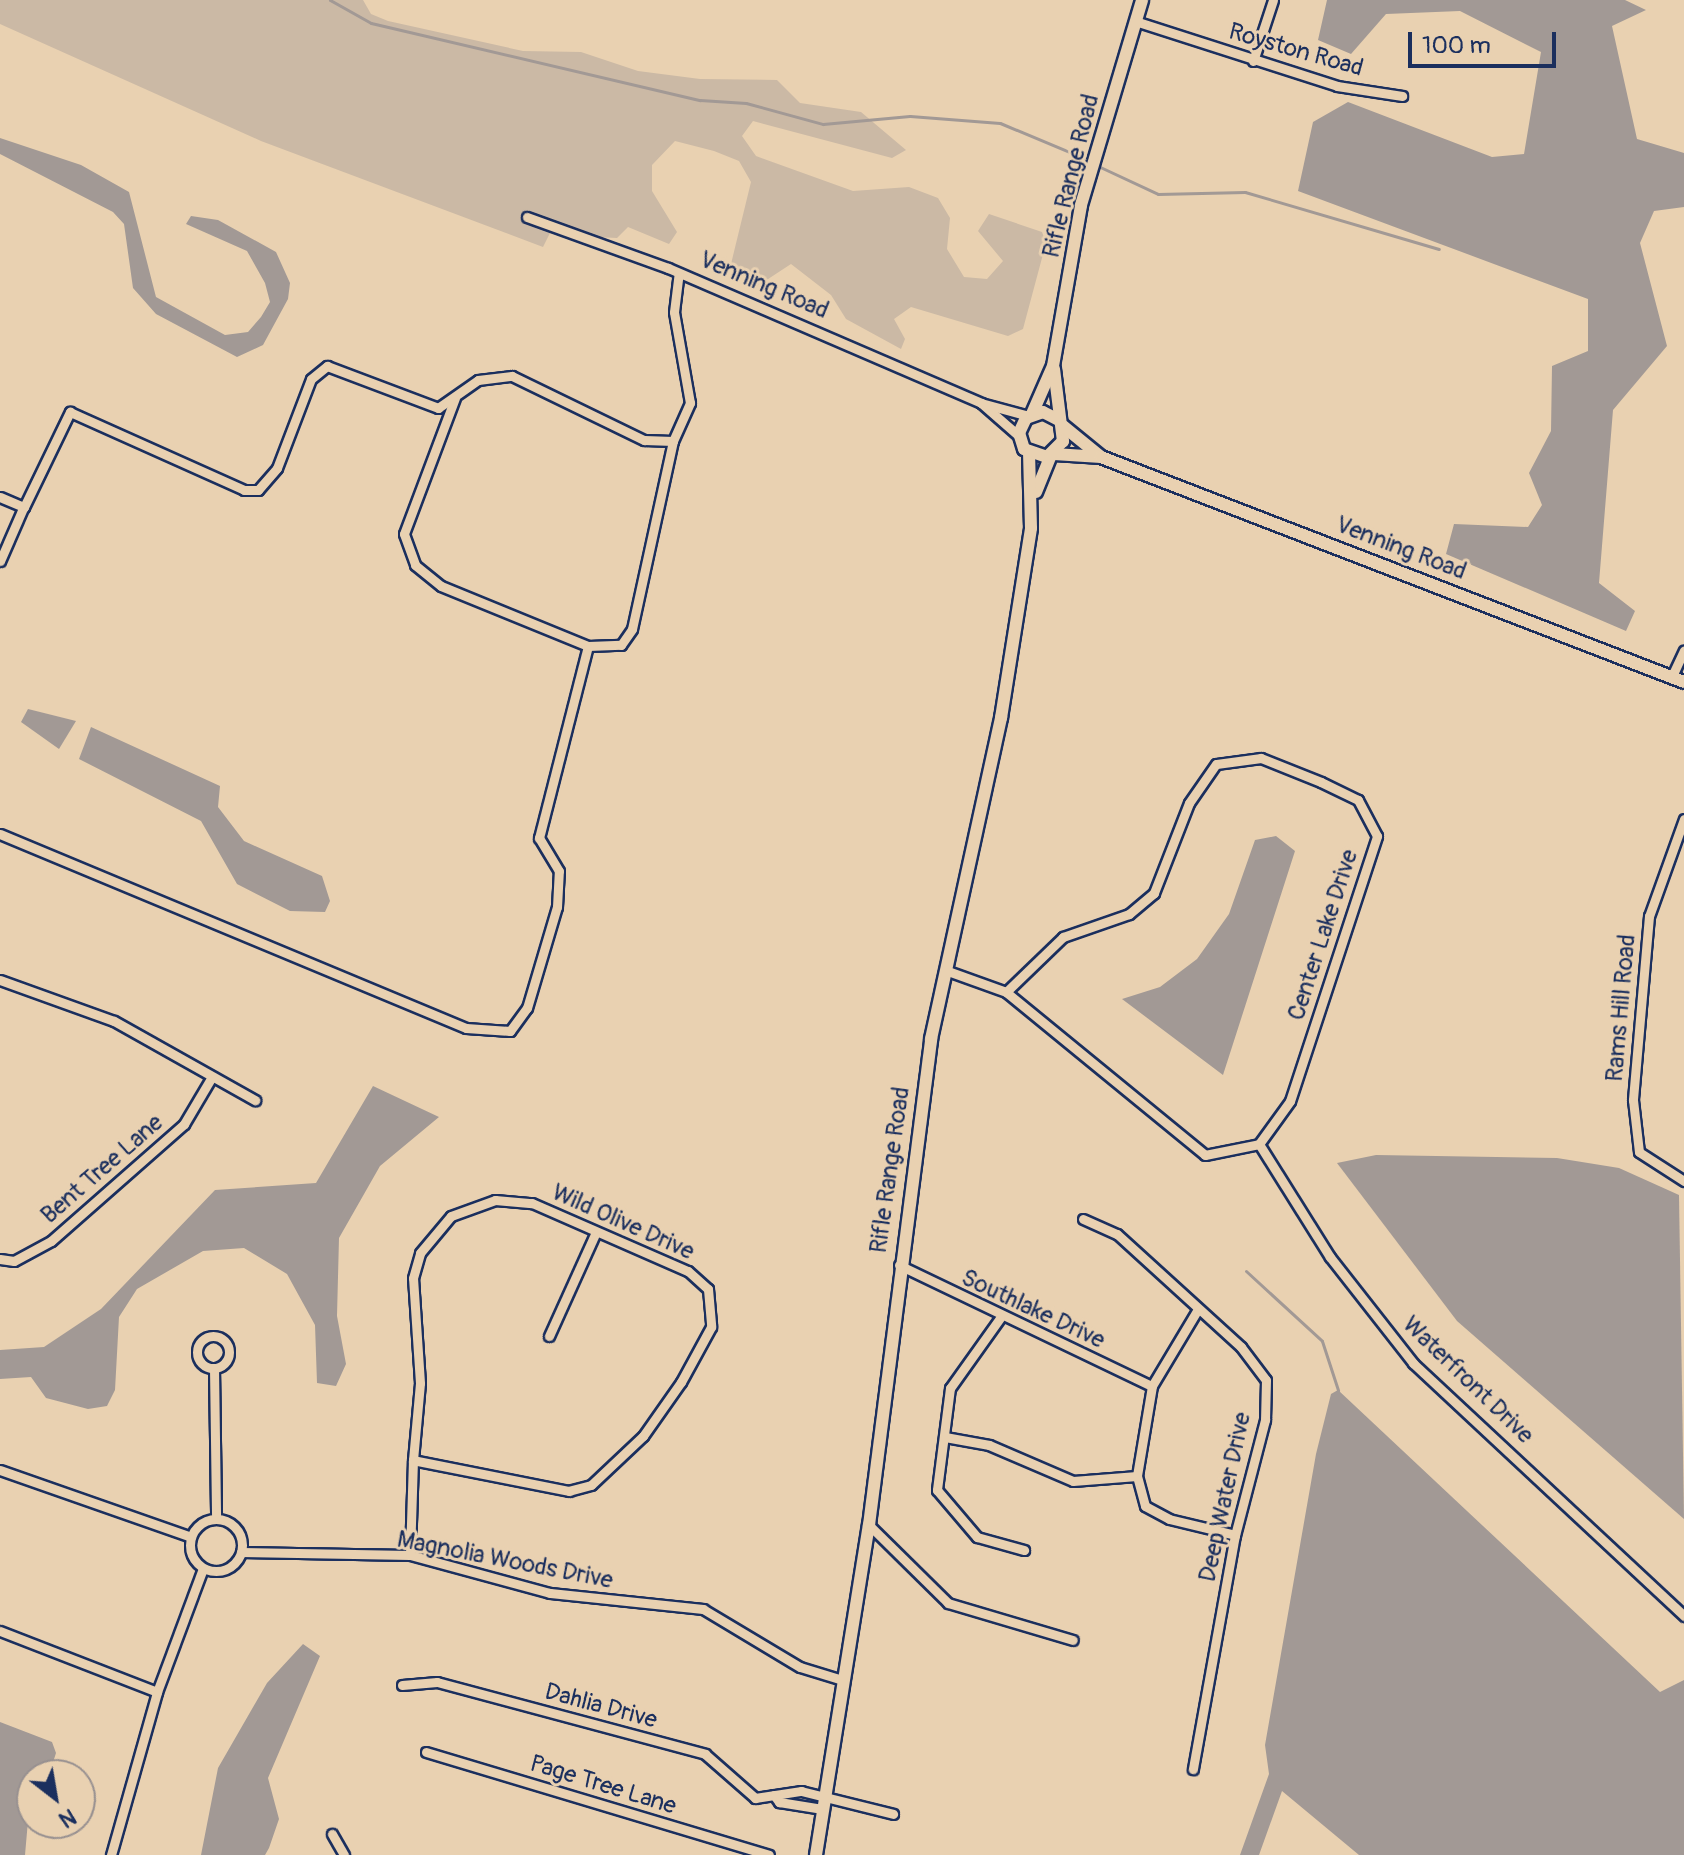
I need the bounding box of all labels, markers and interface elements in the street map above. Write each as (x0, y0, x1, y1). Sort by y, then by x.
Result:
scale bar (1412, 16, 1560, 66)
street label: Royston Road (1225, 17, 1367, 83)
text: 100 m (1422, 31, 1491, 60)
street label: Rifle Range Road (1037, 91, 1105, 261)
street label: Venning Road (695, 245, 833, 325)
street label: Venning Road (1332, 510, 1470, 586)
street label: Center Lake Drive (1282, 846, 1364, 1024)
street label: Rams Hill Road (1600, 933, 1642, 1083)
street label: Rifle Range Road (864, 1085, 916, 1255)
street label: Bent Tree Lane (35, 1108, 169, 1230)
street label: Wild Olive Drive (547, 1178, 699, 1266)
street label: Southlake Drive (957, 1263, 1109, 1355)
street label: Waterfront Drive (1397, 1310, 1539, 1450)
street label: Deep Water Drive (1193, 1410, 1257, 1584)
street label: Magnolia Woods Drive (395, 1525, 615, 1595)
street label: Dahlia Drive (542, 1677, 660, 1735)
street label: Page Tree Lane (526, 1749, 680, 1821)
north arrow (16, 1759, 96, 1839)
text: N (54, 1802, 81, 1834)

